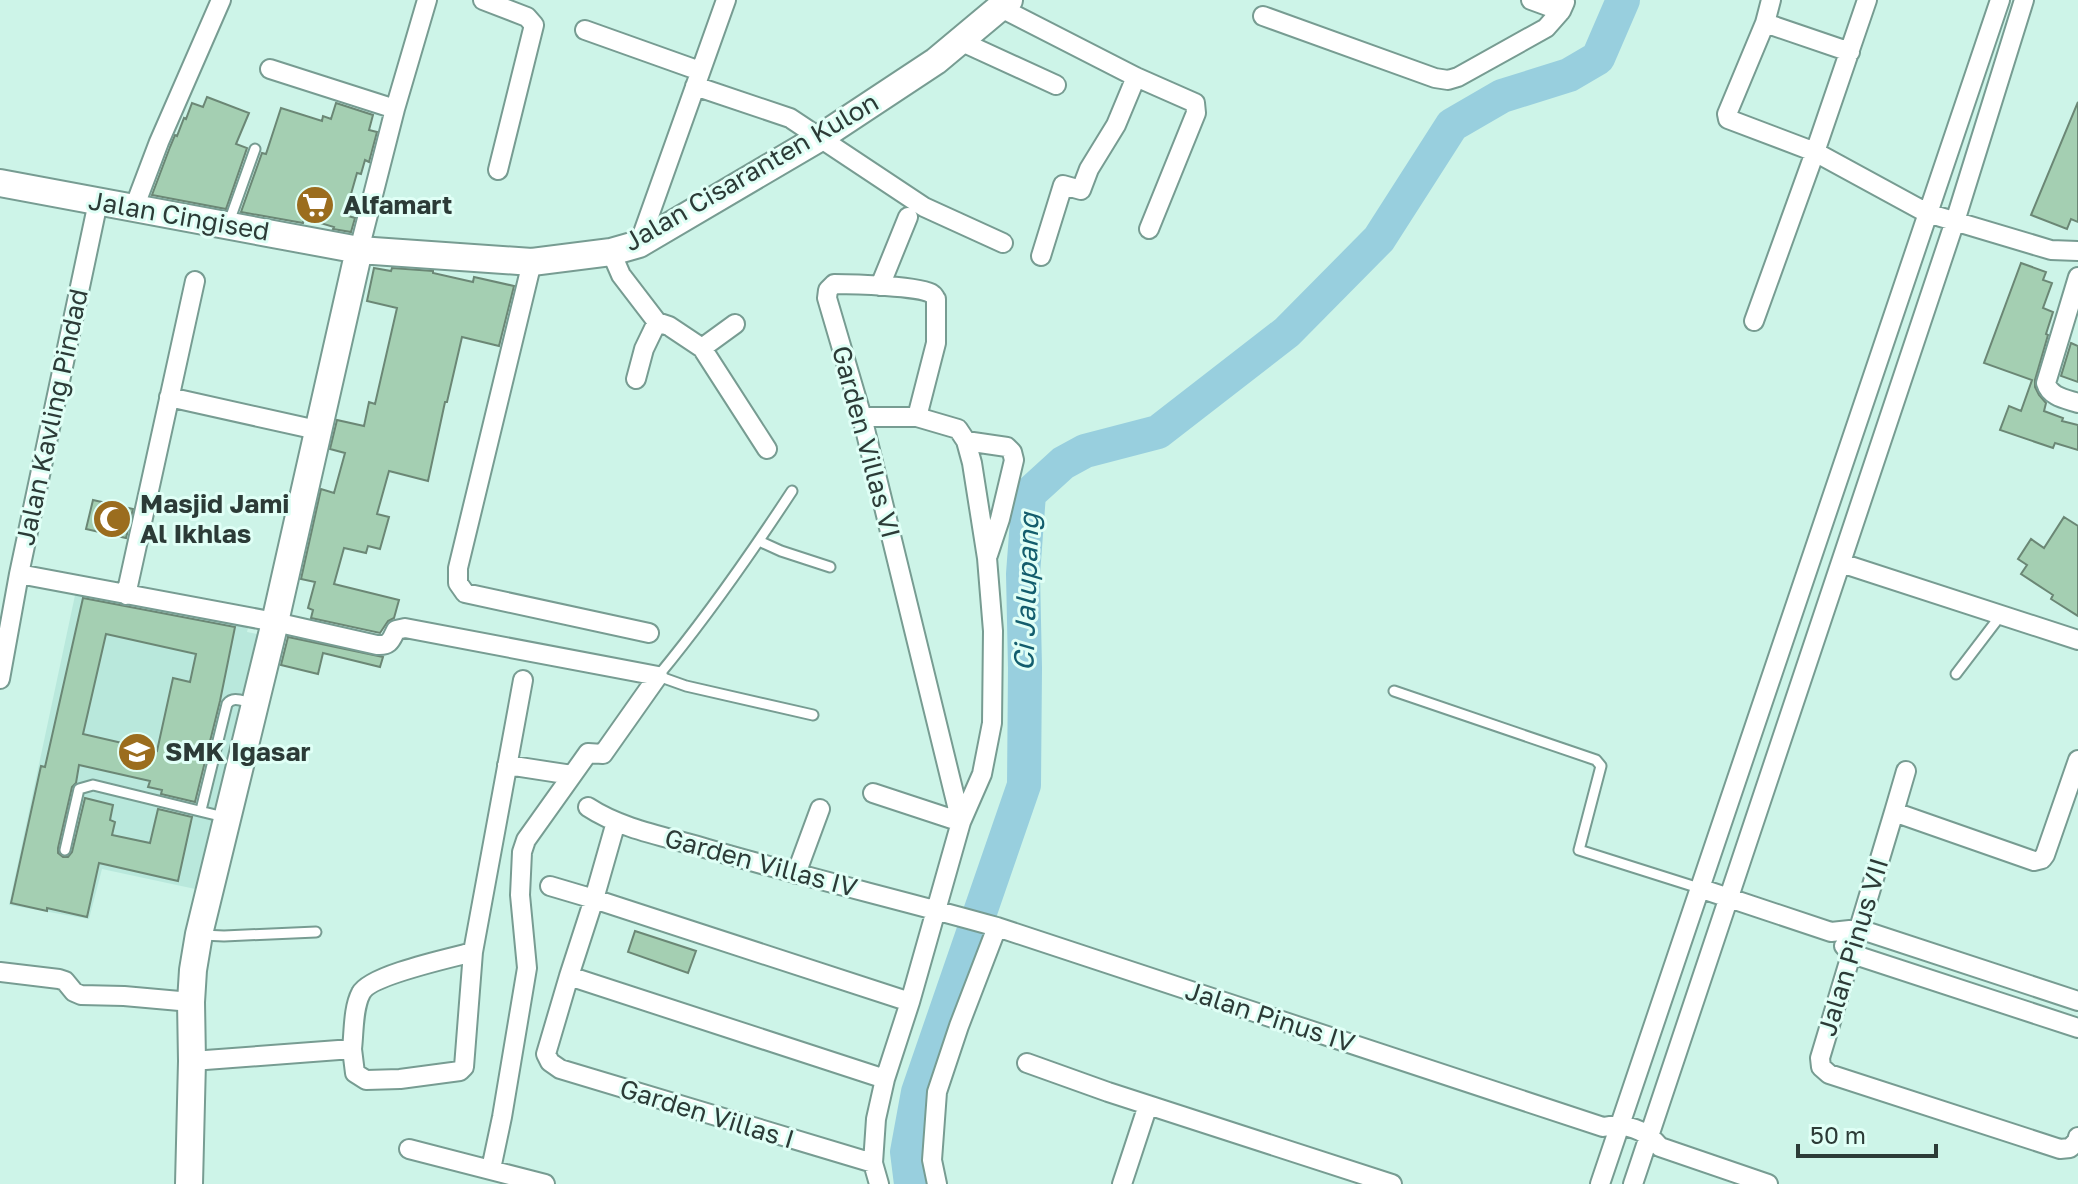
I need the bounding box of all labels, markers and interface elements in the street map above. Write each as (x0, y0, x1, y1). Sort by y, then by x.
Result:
street label: Jalan Cisaranten Kulon (618, 86, 884, 257)
street label: Jalan Cingised (86, 184, 272, 247)
supermarket icon: Alfamart (294, 184, 336, 226)
place label: Alfamart (343, 189, 452, 220)
street label: Jalan Kavling Pindad (9, 286, 94, 548)
street label: Garden Villas VI (826, 342, 907, 542)
place label: Masjid Jami Al Ikhlas (140, 488, 289, 549)
mosque icon: Masjid Jami Al Ikhlas (91, 498, 133, 540)
water label: Ci Jalupang (1006, 511, 1045, 672)
school or university icon: SMK Igasar (116, 731, 158, 773)
place label: SMK Igasar (165, 736, 311, 767)
street label: Garden Villas IV (661, 822, 861, 903)
street label: Jalan Pinus VII (1811, 854, 1894, 1040)
street label: Jalan Pinus IV (1182, 975, 1359, 1058)
street label: Garden Villas I (616, 1072, 798, 1155)
scale bar (1798, 1108, 1936, 1158)
text: 50 m (1810, 1120, 1866, 1149)

